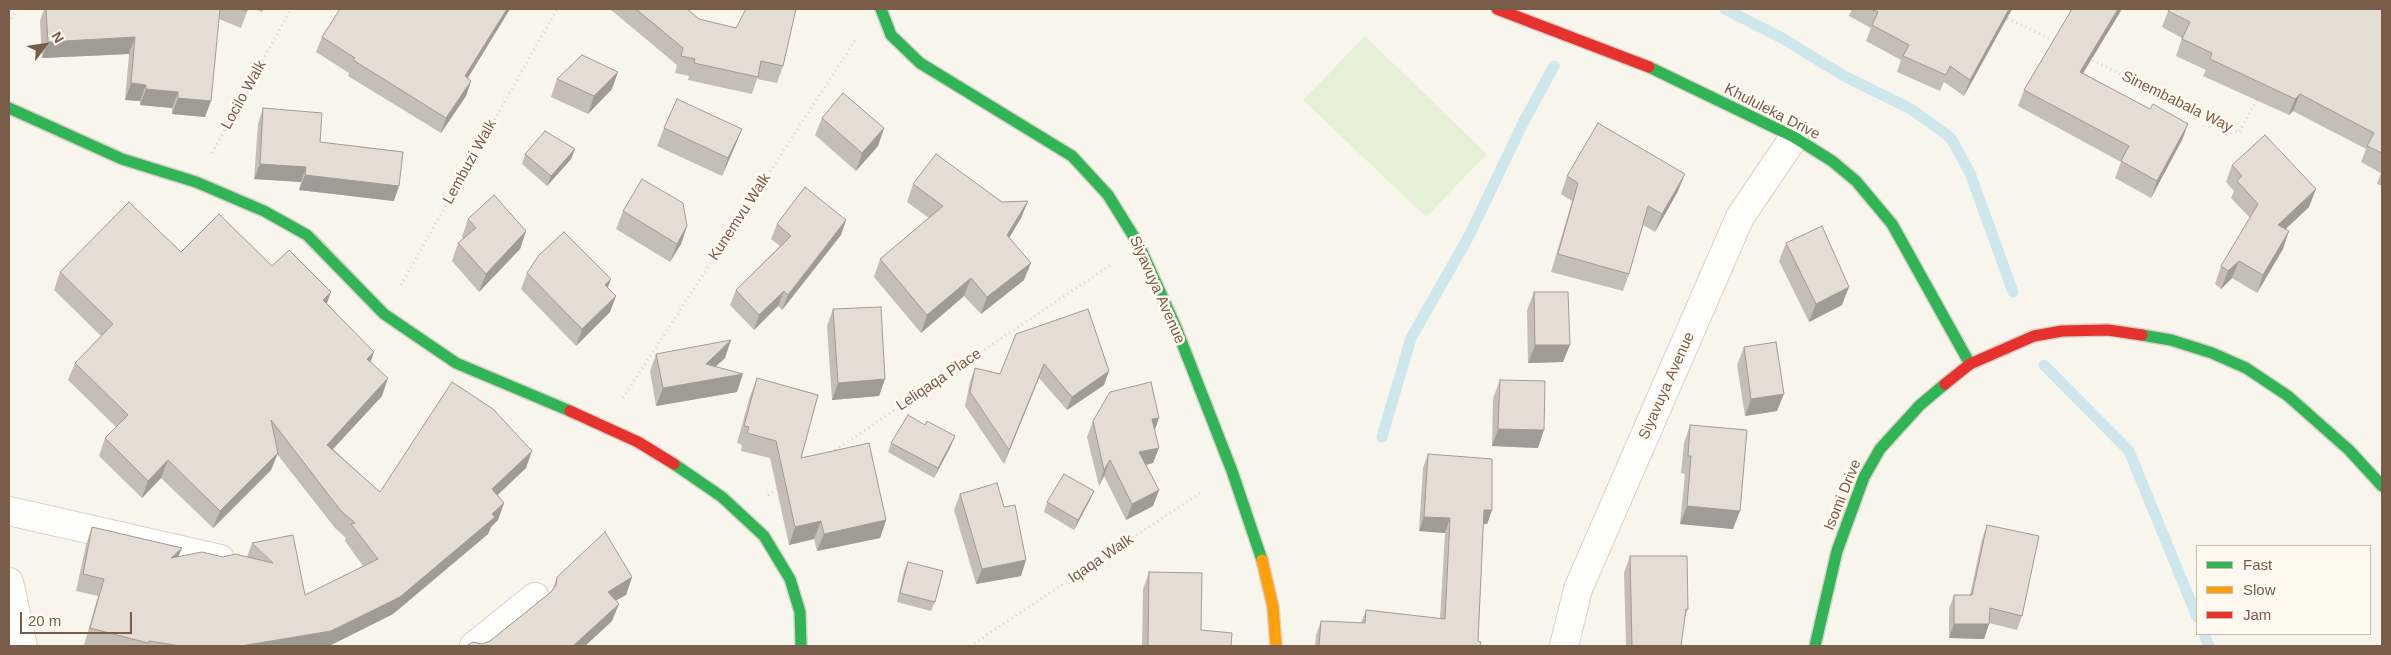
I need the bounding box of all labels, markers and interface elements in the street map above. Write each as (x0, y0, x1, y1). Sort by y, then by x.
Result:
north arrow (20, 20, 70, 70)
text: N (48, 29, 67, 46)
street label: Locilo Walk (218, 57, 270, 133)
street label: Sinembabala Way (2119, 67, 2235, 137)
street label: Khululeka Drive (1721, 80, 1823, 144)
street label: Lembuzi Walk (439, 117, 501, 207)
street label: Kunemvu Walk (705, 170, 775, 264)
street label: Siyavuya Avenue (1125, 234, 1189, 346)
street label: Siyavuya Avenue (1635, 330, 1699, 442)
street label: Leliqaqa Place (893, 345, 985, 415)
street label: Isomi Drive (1821, 457, 1865, 533)
street label: Iqaqa Walk (1065, 531, 1137, 587)
legend (2196, 545, 2371, 635)
text: Fast (2243, 556, 2272, 573)
text: Slow (2243, 581, 2276, 598)
scale bar (22, 602, 135, 634)
text: Jam (2243, 606, 2271, 623)
text: 20 m (28, 612, 61, 629)

